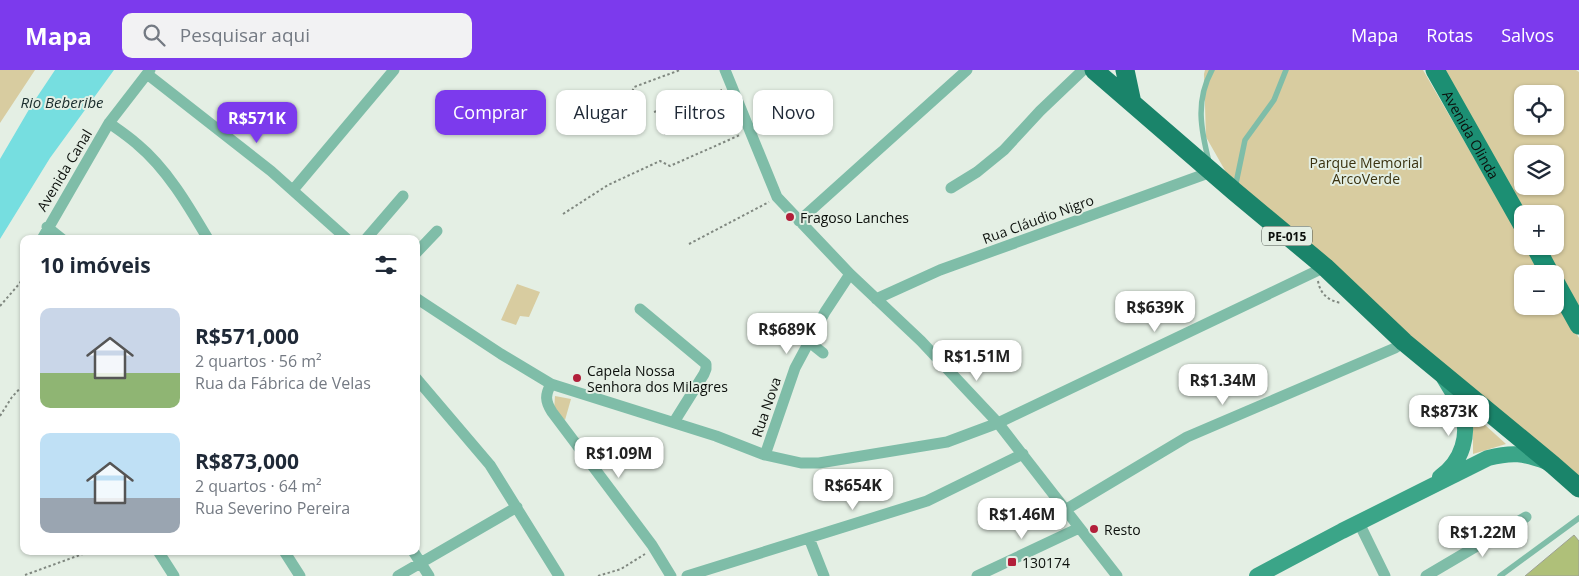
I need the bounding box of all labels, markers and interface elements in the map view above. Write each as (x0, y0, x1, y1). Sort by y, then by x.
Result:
search box (122, 13, 472, 58)
text: Mapa (25, 19, 92, 52)
icon: search (140, 21, 168, 49)
text: Pesquisar aqui (180, 22, 310, 48)
text: Mapa (1351, 23, 1398, 47)
text: Rotas (1426, 23, 1473, 47)
text: Salvos (1501, 23, 1554, 47)
map controls (1514, 85, 1564, 315)
button: locate (1514, 85, 1564, 135)
street label: Avenida Olinda (1439, 87, 1504, 182)
chip: Comprar (435, 90, 546, 135)
chip: Alugar (556, 90, 646, 135)
chip: Filtros (656, 90, 743, 135)
chip: Novo (753, 90, 833, 135)
water label: Rio Beberibe (20, 92, 104, 112)
pin: R$571K (216, 102, 298, 144)
text: R$571K (228, 107, 286, 129)
street label: Avenida Canal (32, 126, 96, 214)
button: layers (1514, 145, 1564, 195)
park label: Parque Memorial ArcoVerde (1310, 153, 1422, 188)
street label: Rua Cláudio Nigro (980, 190, 1096, 248)
button: + (1514, 205, 1564, 255)
place label: Fragoso Lanches (800, 208, 909, 227)
marker: Fragoso Lanches (784, 211, 796, 223)
road number: PE-015 (1262, 227, 1312, 246)
text: 10 imóveis (40, 251, 151, 279)
icon: filters (372, 251, 400, 279)
button: − (1514, 265, 1564, 315)
pin: R$639K (1114, 290, 1196, 333)
text: R$639K (1126, 296, 1184, 318)
pin: R$689K (746, 312, 828, 355)
text: R$689K (758, 318, 816, 340)
text: R$571,000 (195, 322, 299, 350)
icon: home (80, 328, 140, 388)
pin: R$1.51M (931, 340, 1023, 382)
text: R$1.51M (944, 345, 1010, 367)
text: 2 quartos · 56 m² (195, 350, 322, 372)
place label: Capela Nossa Senhora dos Milagres (587, 361, 728, 396)
pin: R$1.34M (1177, 364, 1269, 406)
text: R$1.34M (1190, 369, 1256, 391)
text: Rua da Fábrica de Velas (195, 372, 371, 394)
marker: Capela Nossa Senhora dos Milagres (571, 372, 583, 384)
street label: Rua Nova (747, 374, 785, 440)
pin: R$873K (1408, 394, 1490, 437)
text: R$873K (1420, 400, 1478, 422)
pin: R$1.09M (573, 436, 665, 479)
text: R$1.09M (586, 442, 652, 464)
text: R$873,000 (195, 447, 299, 475)
icon: home (80, 453, 140, 513)
pin: R$654K (812, 468, 894, 511)
text: R$654K (824, 474, 882, 496)
text: 2 quartos · 64 m² (195, 475, 322, 497)
text: Rua Severino Pereira (195, 497, 350, 519)
pin: R$1.46M (976, 498, 1068, 540)
text: R$1.46M (989, 503, 1055, 525)
pin: R$1.22M (1437, 516, 1529, 558)
place label: Resto (1104, 520, 1141, 539)
text: R$1.22M (1450, 521, 1516, 543)
marker: Resto (1088, 523, 1100, 535)
place label: 130174 (1022, 553, 1070, 572)
marker: 130174 (1006, 556, 1018, 568)

